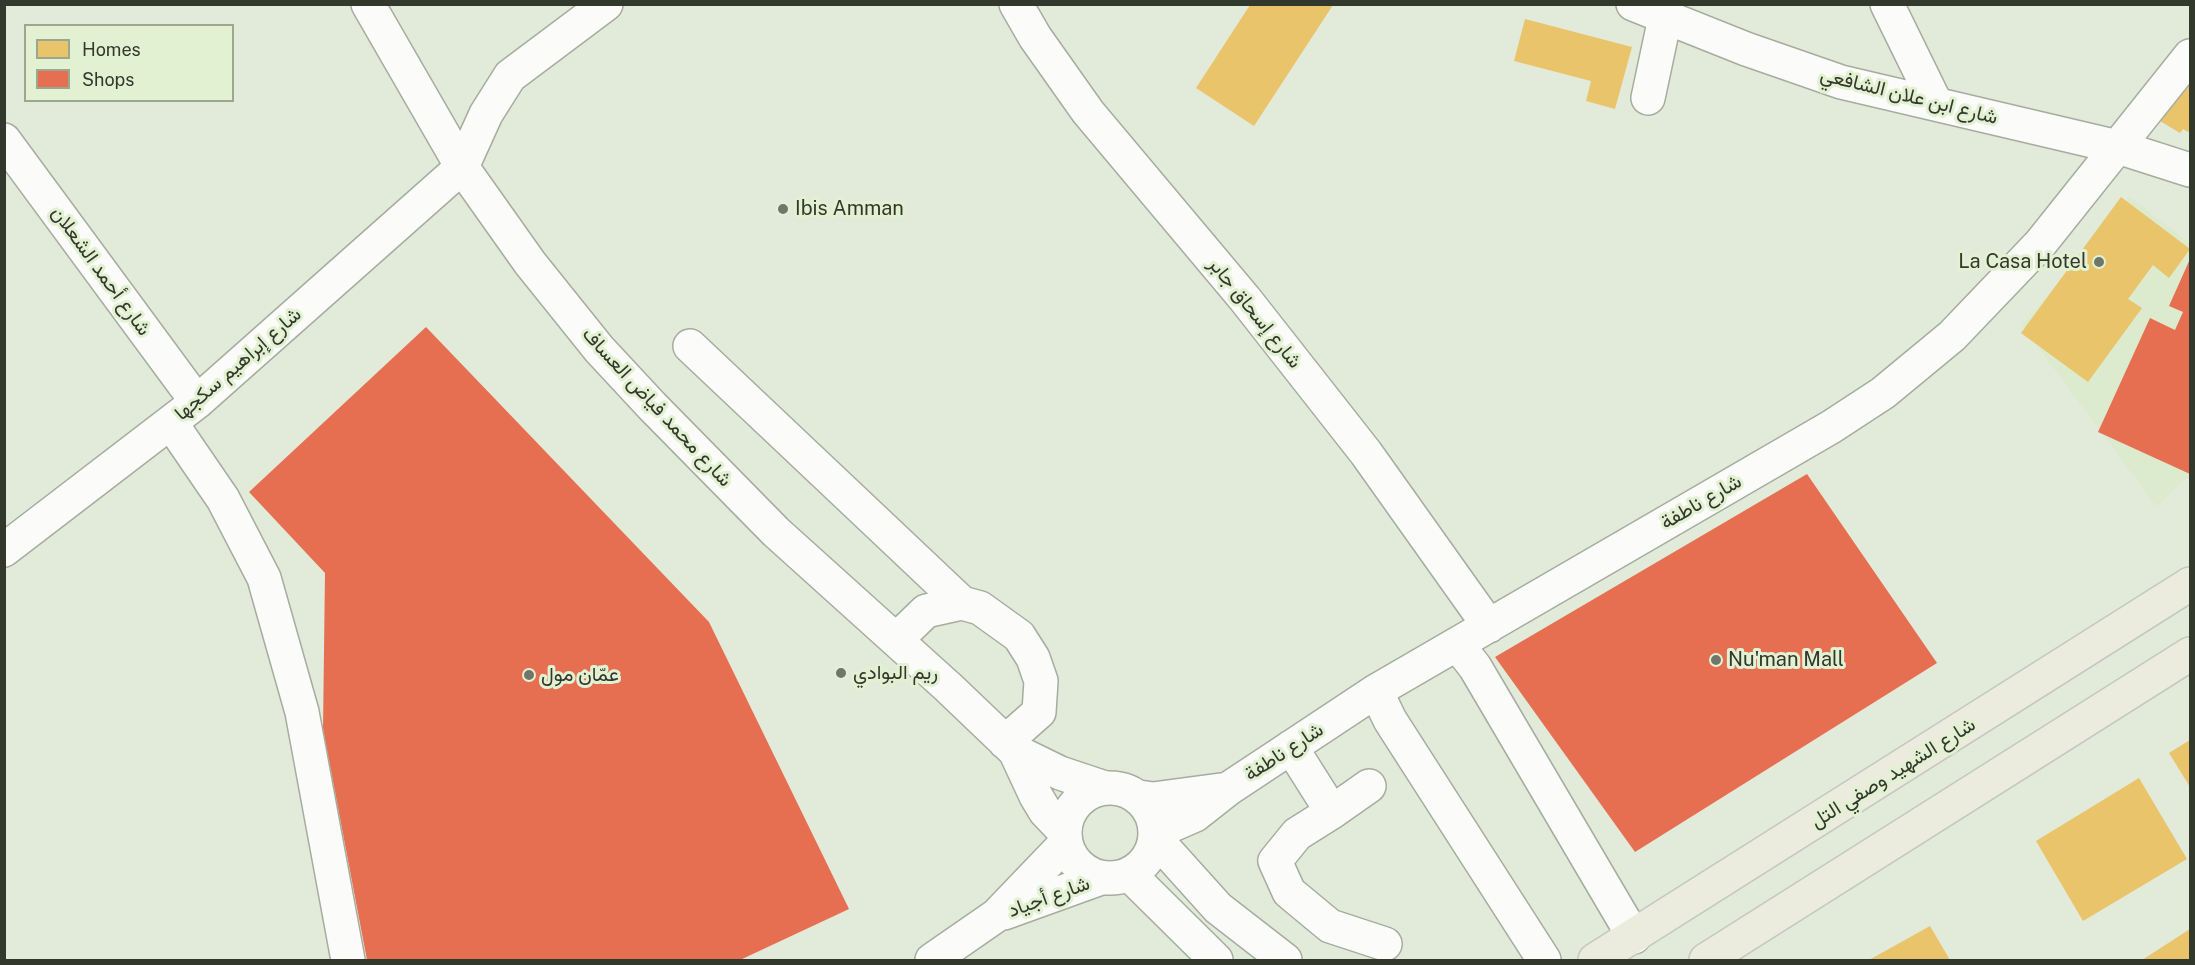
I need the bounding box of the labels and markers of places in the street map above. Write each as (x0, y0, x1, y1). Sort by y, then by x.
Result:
place label: Ibis Amman (795, 197, 904, 221)
marker: Ibis Amman (776, 202, 790, 216)
place label: La Casa Hotel (1958, 250, 2087, 274)
marker: La Casa Hotel (2092, 255, 2106, 269)
place label: Nu'man Mall (1728, 648, 1844, 672)
marker: Nu'man Mall (1709, 653, 1723, 667)
place label: ريم البوادي (853, 661, 938, 685)
place label: عمّان مول (541, 663, 619, 687)
marker: ريم البوادي (834, 666, 848, 680)
marker: عمّان مول (522, 668, 536, 682)

